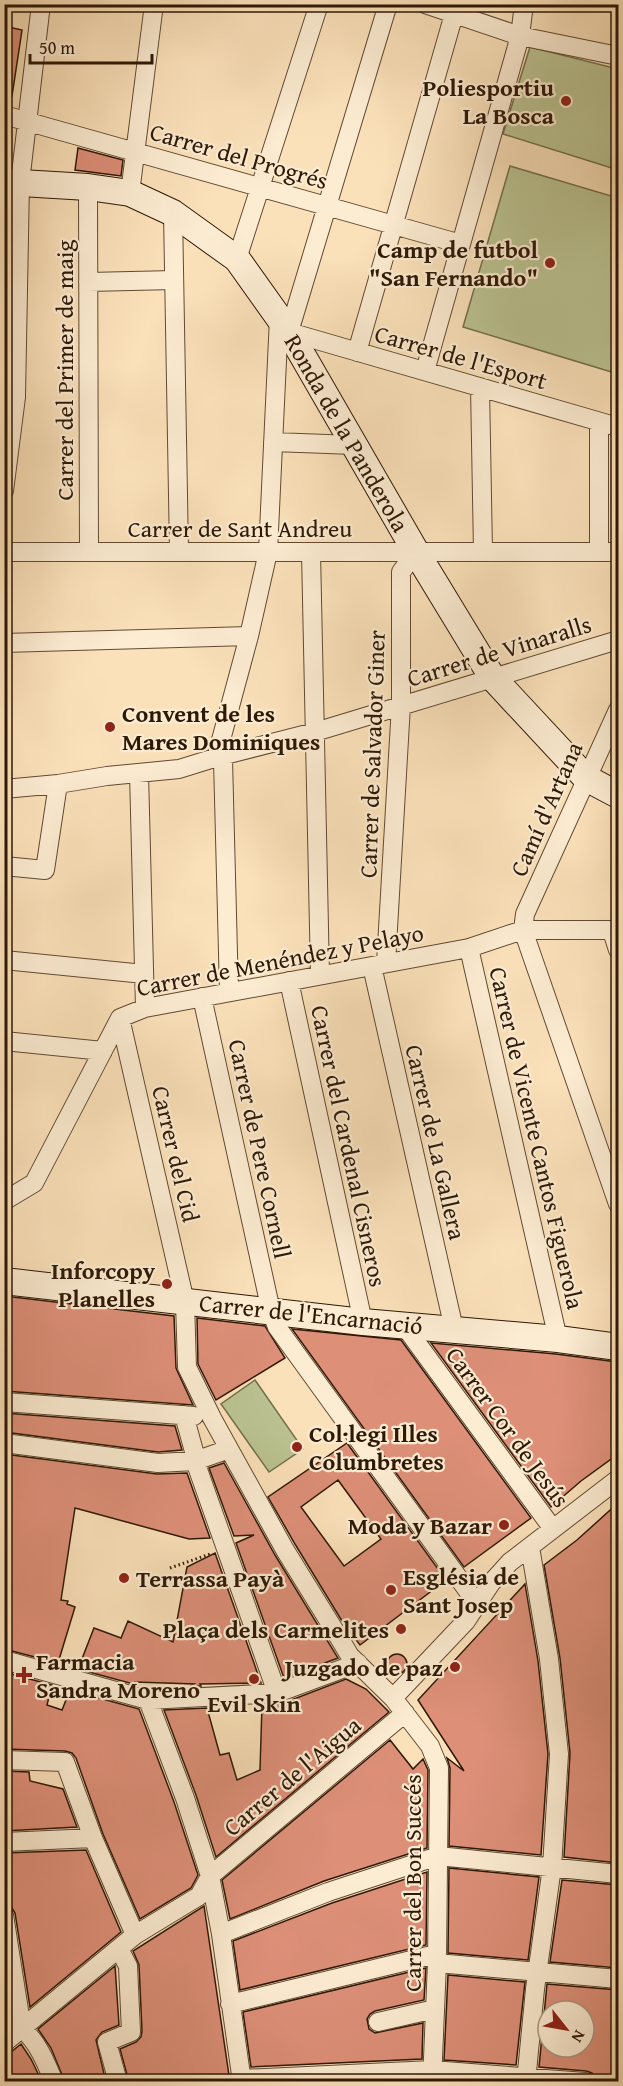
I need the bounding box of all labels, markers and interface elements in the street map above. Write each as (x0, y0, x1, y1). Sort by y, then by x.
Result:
scale bar (30, 27, 152, 65)
text: 50 m (39, 34, 75, 61)
place label: Poliesportiu La Bosca (423, 70, 555, 133)
marker: Poliesportiu La Bosca (559, 94, 573, 108)
street label: Carrer del Progrés (146, 114, 332, 198)
place label: Camp de futbol "San Fernando" (369, 232, 539, 295)
street label: Carrer del Primer de maig (47, 240, 82, 500)
marker: Camp de futbol "San Fernando" (543, 256, 557, 270)
street label: Carrer de l'Esport (371, 316, 552, 398)
street label: Ronda de la Panderola (276, 328, 418, 539)
street label: Carrer de Sant Andreu (128, 511, 352, 546)
street label: Carrer de Vinaralls (403, 606, 595, 696)
street label: Carrer de Salvador Giner (350, 629, 394, 879)
place label: Convent de les Mares Dominiques (122, 696, 320, 759)
marker: Convent de les Mares Dominiques (103, 720, 117, 734)
street label: Camí d'Artana (501, 735, 592, 882)
street label: Carrer de Menéndez y Pelayo (133, 915, 427, 1005)
street label: Carrer de Vicente Cantos Figuerola (481, 963, 594, 1313)
street label: Carrer del Cardenal Cisneros (302, 1002, 396, 1290)
street label: Carrer de Pere Cornell (220, 1036, 300, 1262)
street label: Carrer de La Gallera (397, 1041, 476, 1244)
street label: Carrer del Cid (143, 1082, 209, 1226)
place label: Inforcopy Planelles (51, 1253, 156, 1316)
marker: Inforcopy Planelles (160, 1277, 174, 1291)
street label: Carrer de l'Encarnació (198, 1285, 424, 1343)
street label: Carrer Cor de Jesús (438, 1339, 578, 1515)
place label: Col·legi Illes Columbretes (309, 1416, 444, 1479)
marker: Col·legi Illes Columbretes (290, 1440, 304, 1454)
place label: Moda y Bazar (348, 1508, 492, 1543)
marker: Moda y Bazar (497, 1518, 511, 1532)
place label: Església de Sant Josep (403, 1559, 519, 1622)
place label: Terrassa Payà (136, 1561, 285, 1596)
marker: Terrassa Payà (117, 1571, 131, 1585)
marker: Església de Sant Josep (384, 1583, 398, 1597)
place label: Plaça dels Carmelites (163, 1612, 389, 1647)
marker: Plaça dels Carmelites (394, 1622, 408, 1636)
place label: Farmacia Sandra Moreno (36, 1644, 200, 1707)
place label: Juzgado de paz (281, 1650, 443, 1685)
marker: Juzgado de paz (448, 1660, 462, 1674)
marker: Farmacia Sandra Moreno (17, 1668, 31, 1682)
marker: Evil Skin (247, 1672, 261, 1686)
place label: Evil Skin (207, 1686, 301, 1721)
street label: Carrer de l'Aigua (216, 1708, 369, 1844)
street label: Carrer del Bon Succés (395, 1774, 430, 1992)
north arrow (536, 1999, 596, 2059)
text: N (566, 2026, 592, 2048)

